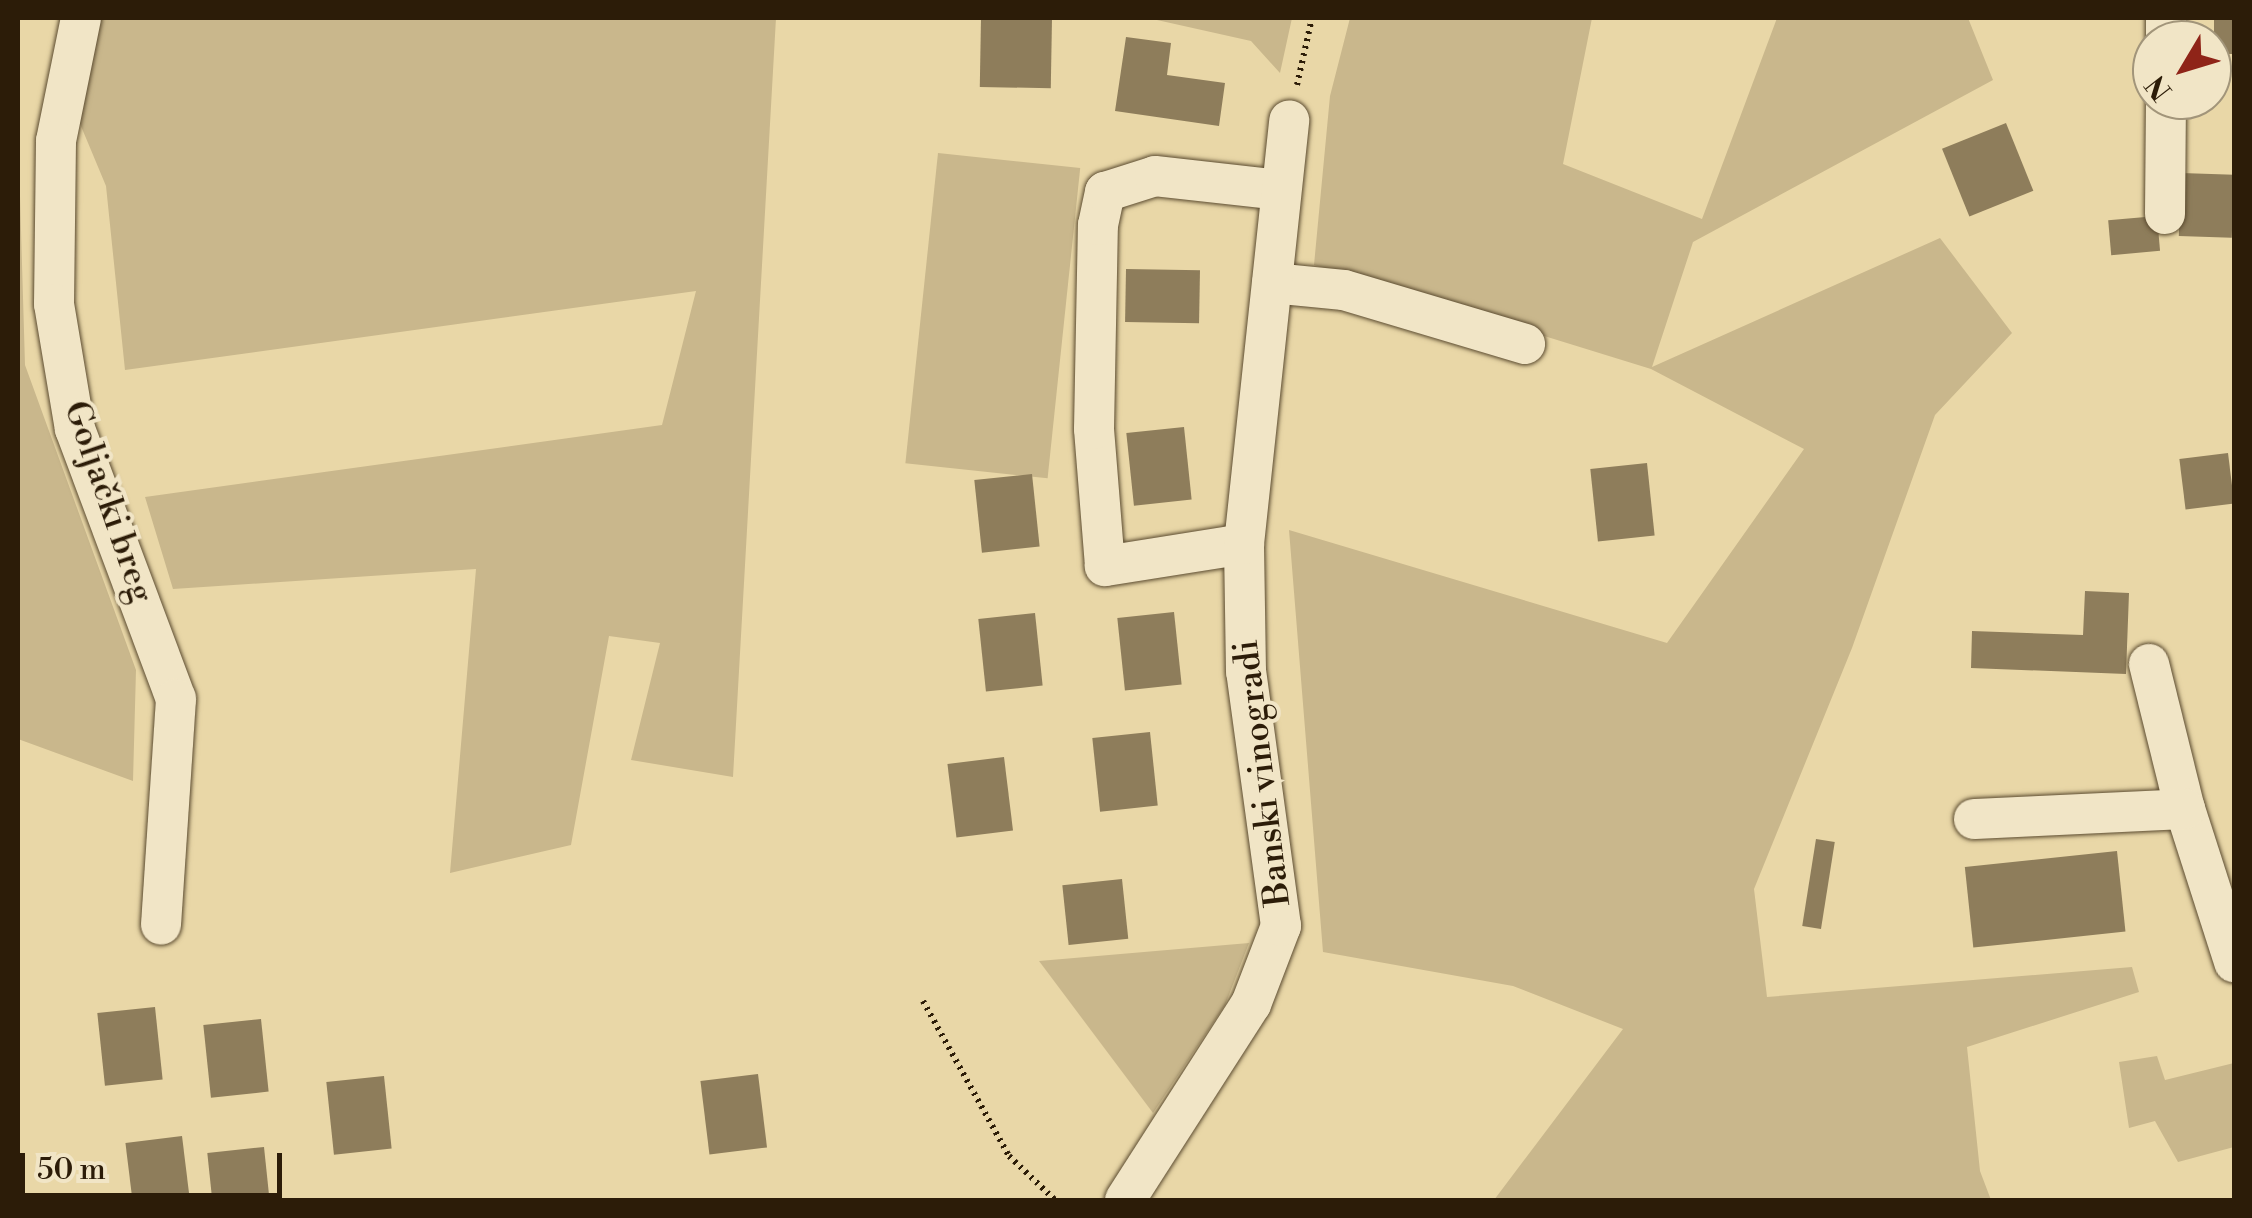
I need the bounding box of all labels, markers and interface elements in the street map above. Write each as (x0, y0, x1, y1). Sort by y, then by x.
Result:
north arrow (2132, 20, 2232, 120)
text: N (2139, 68, 2180, 107)
street label: Goljački breg (54, 396, 162, 608)
street label: Banski vinogradi (1226, 637, 1300, 909)
scale bar (25, 1133, 288, 1195)
text: 50 m (37, 1151, 106, 1189)

